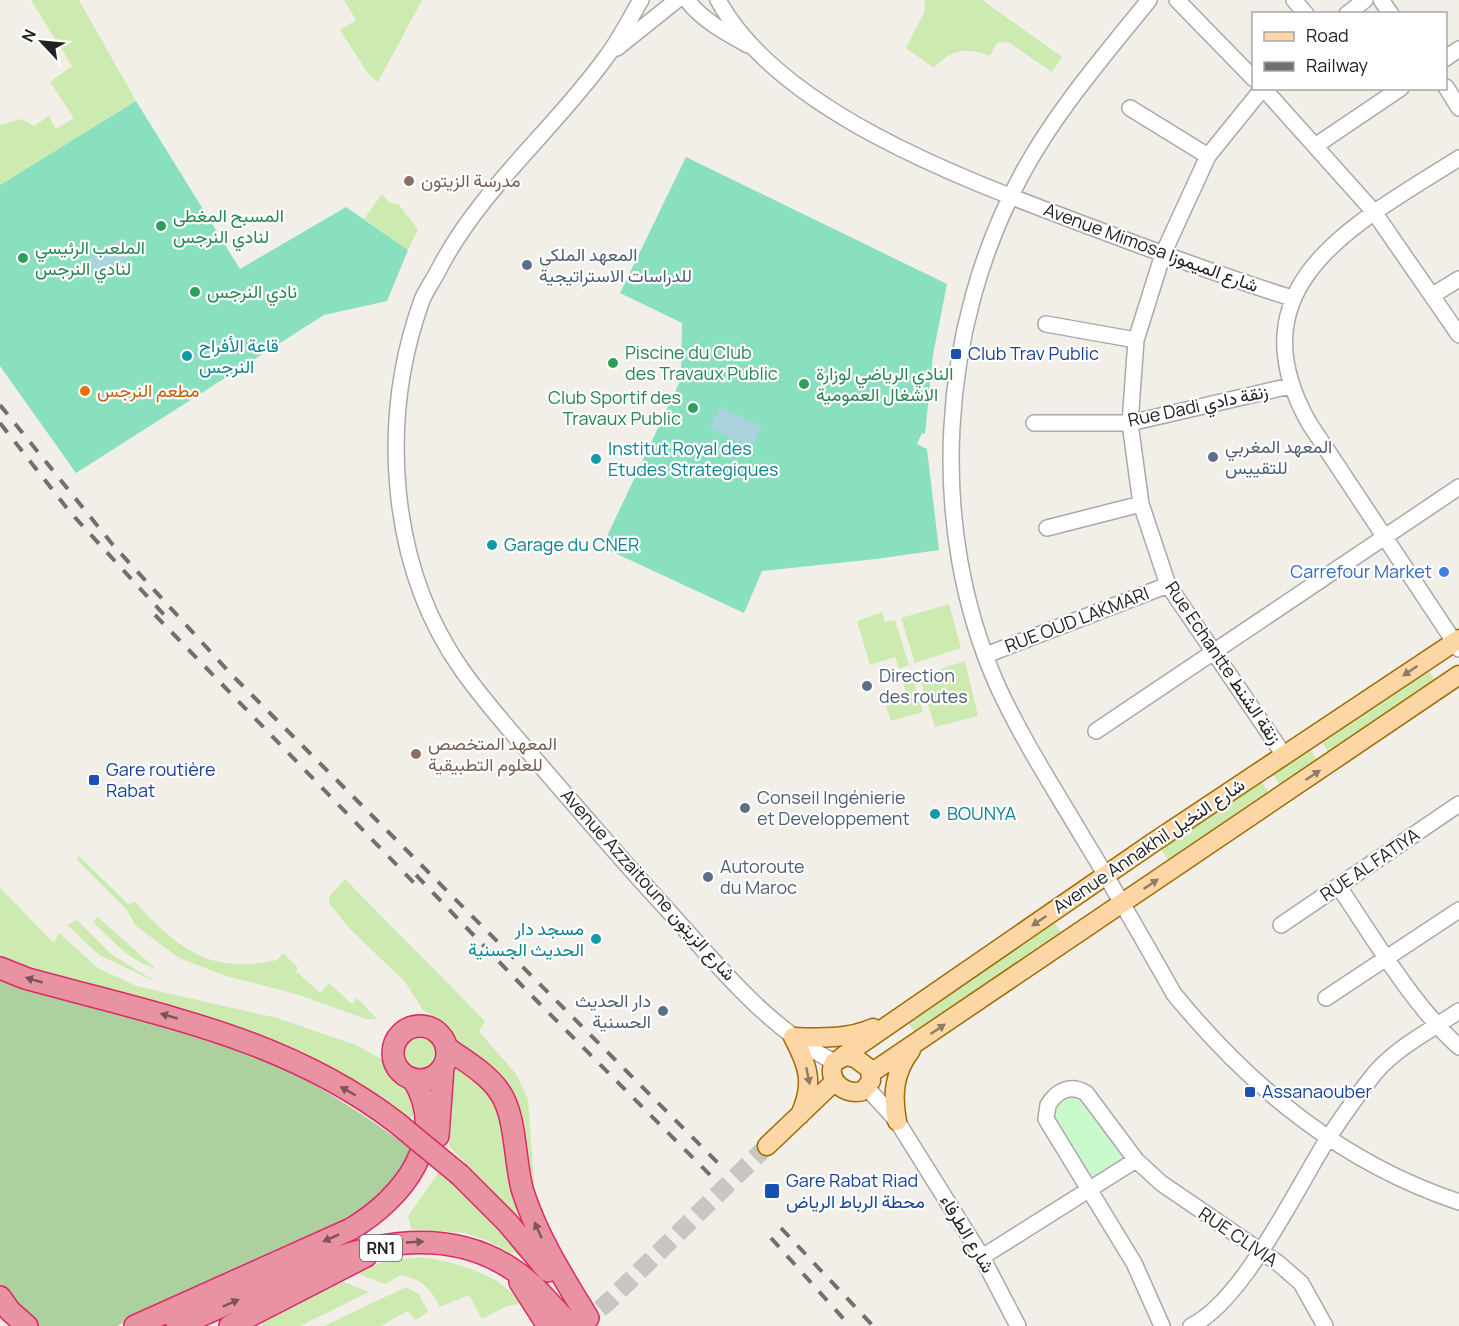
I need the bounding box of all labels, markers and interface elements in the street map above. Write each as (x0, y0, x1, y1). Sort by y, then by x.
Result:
north arrow (12, 12, 72, 72)
legend (1252, 12, 1447, 90)
text: Road (1306, 23, 1349, 47)
text: N (16, 25, 41, 45)
text: Railway (1306, 53, 1368, 77)
place label: مدرسة الزيتون (421, 168, 521, 192)
marker: مدرسة الزيتون (402, 174, 416, 188)
street label: Avenue Mimosa شارع الميموزا (1040, 197, 1262, 298)
place label: المسبح المغطى لنادي النرجس (173, 203, 284, 252)
marker: المسبح المغطى لنادي النرجس (154, 219, 168, 233)
place label: الملعب الرئيسي لنادي النرجس (35, 235, 145, 284)
place label: المعهد الملكي للدراسات الاستراتيجية (539, 242, 692, 287)
marker: الملعب الرئيسي لنادي النرجس (16, 251, 30, 265)
marker: المعهد الملكي للدراسات الاستراتيجية (520, 258, 534, 272)
place label: نادي النرجس (207, 279, 297, 307)
marker: نادي النرجس (188, 285, 202, 299)
place label: قاعة الأفراح النرجس (199, 333, 279, 378)
place label: Piscine du Club des Travaux Public (625, 340, 778, 385)
place label: Club Trav Public (968, 341, 1099, 365)
marker: Club Trav Public (949, 347, 963, 361)
marker: قاعة الأفراح النرجس (180, 349, 194, 363)
marker: Piscine du Club des Travaux Public (606, 356, 620, 370)
place label: النادي الرياضي لوزارة الاشغال العمومية (816, 361, 953, 406)
marker: النادي الرياضي لوزارة الاشغال العمومية (797, 377, 811, 391)
place label: مطعم النرجس (97, 378, 199, 403)
street label: Rue Dadi زنقة دادي (1125, 378, 1271, 436)
marker: مطعم النرجس (78, 384, 92, 398)
place label: Club Sportif des Travaux Public (548, 385, 681, 430)
marker: Club Sportif des Travaux Public (686, 401, 700, 415)
place label: المعهد المغربي للتقييس (1225, 434, 1332, 479)
place label: Institut Royal des Etudes Strategiques (608, 436, 778, 481)
marker: المعهد المغربي للتقييس (1206, 450, 1220, 464)
marker: Institut Royal des Etudes Strategiques (589, 452, 603, 466)
place label: Garage du CNER (504, 532, 639, 556)
marker: Garage du CNER (485, 538, 499, 552)
place label: Carrefour Market (1290, 559, 1432, 583)
marker: Carrefour Market (1437, 565, 1451, 579)
street label: Rue Echantte زنقة الشنط (1160, 576, 1287, 749)
street label: RUE OUD LAKMARI (1001, 581, 1152, 658)
place label: Direction des routes (879, 663, 968, 708)
one-way arrow (1403, 665, 1419, 677)
marker: Direction des routes (860, 679, 874, 693)
place label: المعهد المتخصص للعلوم التطبيقية (428, 731, 557, 777)
marker: المعهد المتخصص للعلوم التطبيقية (409, 747, 423, 761)
place label: Gare routière Rabat (106, 757, 216, 802)
one-way arrow (1305, 770, 1321, 781)
street label: Avenue Annakhil شارع النخيل (1048, 772, 1250, 919)
marker: Gare routière Rabat (87, 773, 101, 787)
street label: Avenue Azzaitoune شارع الزيتون (555, 783, 742, 986)
place label: Conseil Ingénierie et Developpement (757, 785, 910, 830)
marker: Conseil Ingénierie et Developpement (738, 801, 752, 815)
place label: BOUNYA (947, 801, 1017, 825)
marker: BOUNYA (928, 807, 942, 821)
street label: RUE AL FATIYA (1315, 822, 1424, 906)
place label: Autoroute du Maroc (720, 854, 805, 899)
marker: Autoroute du Maroc (701, 870, 715, 884)
one-way arrow (1143, 879, 1160, 890)
one-way arrow (1031, 915, 1048, 926)
place label: مسجد دار الحديث الحسنية (468, 916, 584, 961)
marker: مسجد دار الحديث الحسنية (589, 932, 603, 946)
one-way arrow (25, 975, 43, 984)
place label: دار الحديث الحسنية (575, 988, 651, 1033)
marker: دار الحديث الحسنية (656, 1004, 670, 1018)
one-way arrow (160, 1011, 178, 1020)
one-way arrow (929, 1023, 945, 1035)
one-way arrow (804, 1066, 813, 1085)
place label: Assanaouber (1262, 1079, 1373, 1103)
marker: Assanaouber (1243, 1085, 1257, 1099)
one-way arrow (340, 1086, 356, 1097)
place label: Gare Rabat Riad محطة الرباط الرياض (786, 1168, 925, 1213)
marker: Gare Rabat Riad محطة الرباط الرياض (763, 1182, 781, 1200)
street label: شارع الطرفاء (934, 1190, 1001, 1278)
street label: RUE CLIVIA (1194, 1201, 1283, 1272)
one-way arrow (533, 1221, 543, 1239)
one-way arrow (322, 1233, 340, 1243)
road number: RN1 (360, 1235, 402, 1261)
one-way arrow (406, 1238, 425, 1247)
one-way arrow (223, 1298, 241, 1308)

